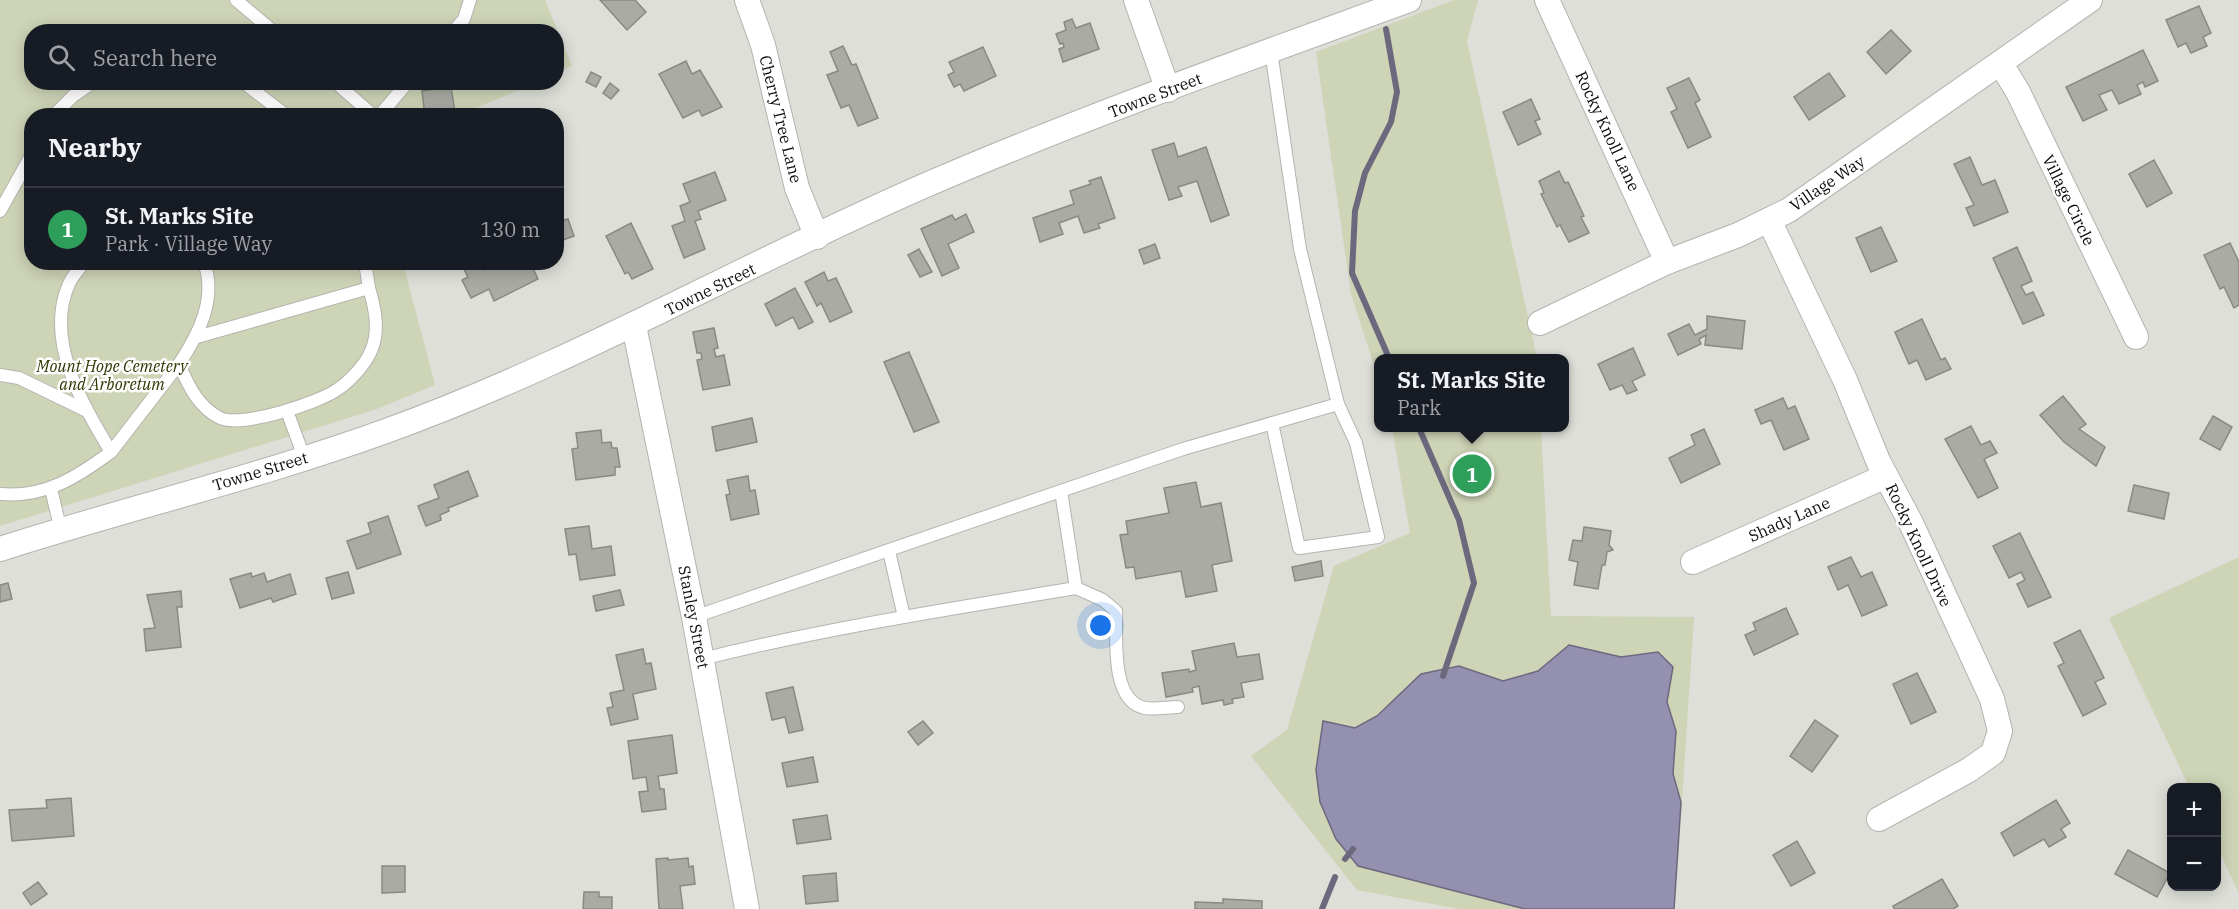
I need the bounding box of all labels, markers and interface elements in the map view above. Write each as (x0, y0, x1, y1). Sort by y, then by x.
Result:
search box (24, 24, 564, 90)
icon: search (45, 41, 78, 74)
text: Search here (93, 43, 217, 72)
street label: Cherry Tree Lane (755, 53, 807, 185)
street label: Towne Street (1105, 68, 1205, 122)
street label: Rocky Knoll Lane (1571, 68, 1645, 194)
text: Nearby (48, 130, 142, 164)
street label: Village Way (1786, 150, 1869, 215)
street label: Village Circle (2038, 151, 2100, 249)
text: St. Marks Site (105, 201, 254, 230)
text: 1 (62, 216, 74, 243)
text: 130 m (480, 216, 540, 243)
text: Park · Village Way (105, 230, 272, 257)
street label: Towne Street (661, 258, 759, 320)
popup (1374, 354, 1569, 432)
park label: Mount Hope Cemetery and Arboretum (36, 356, 189, 394)
text: St. Marks Site (1397, 365, 1546, 394)
text: Park (1397, 394, 1441, 421)
street label: Towne Street (210, 447, 310, 495)
pin: 1 (1452, 452, 1492, 496)
street label: Rocky Knoll Drive (1882, 480, 1956, 610)
street label: Shady Lane (1745, 492, 1833, 546)
street label: Stanley Street (674, 564, 714, 671)
your location (1086, 611, 1115, 640)
map controls (2167, 783, 2221, 891)
button: + (2167, 783, 2221, 837)
button: − (2167, 837, 2221, 891)

